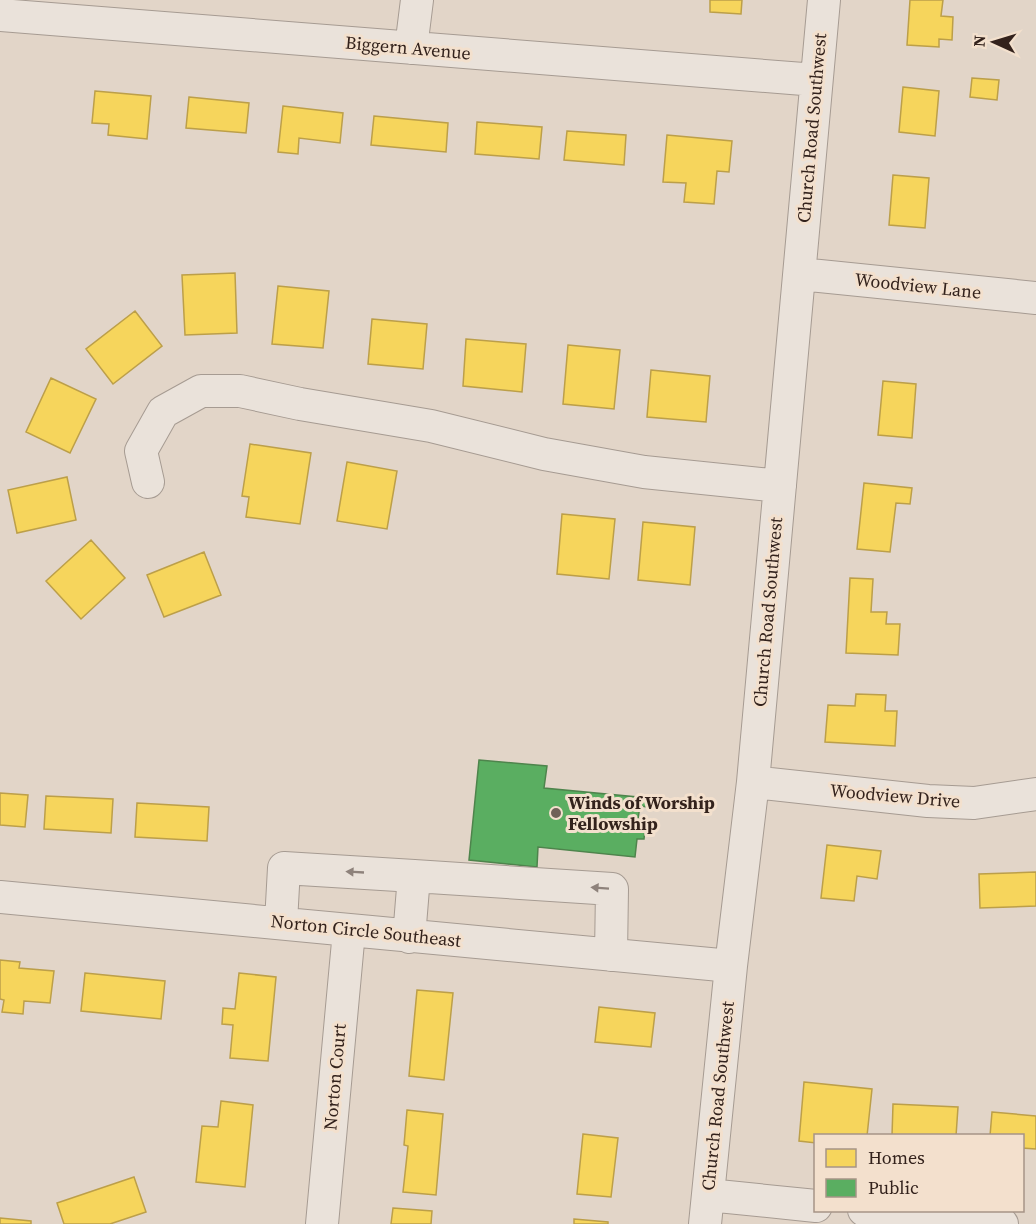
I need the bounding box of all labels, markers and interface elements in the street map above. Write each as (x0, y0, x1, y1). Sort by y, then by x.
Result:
north arrow (964, 12, 1024, 72)
street label: Biggern Avenue (344, 30, 472, 65)
street label: Church Road Southwest (791, 32, 832, 224)
text: N (968, 34, 990, 48)
street label: Woodview Lane (854, 266, 983, 305)
street label: Church Road Southwest (747, 516, 788, 708)
street label: Woodview Drive (829, 777, 961, 814)
place label: Winds of Worship Fellowship (568, 790, 715, 836)
marker: Winds of Worship Fellowship (549, 806, 563, 820)
one-way arrow (346, 868, 365, 877)
one-way arrow (590, 883, 609, 892)
street label: Norton Circle Southeast (270, 908, 463, 953)
street label: Church Road Southwest (695, 1000, 740, 1192)
street label: Norton Court (317, 1022, 352, 1131)
legend (814, 1134, 1024, 1212)
text: Homes (868, 1145, 925, 1170)
text: Public (868, 1175, 919, 1200)

